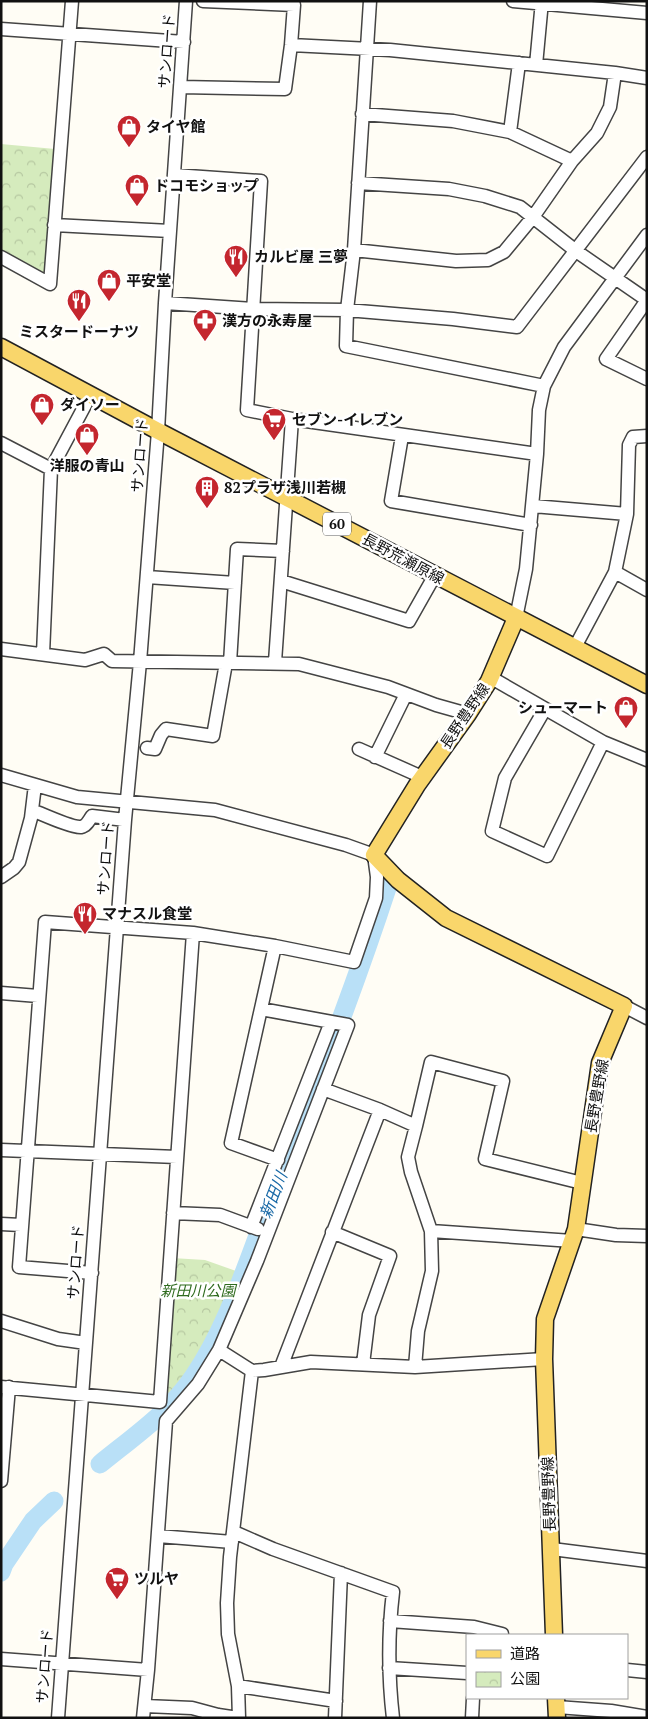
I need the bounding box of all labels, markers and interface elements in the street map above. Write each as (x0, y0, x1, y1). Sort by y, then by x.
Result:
street label: サンロード (153, 13, 179, 89)
shop icon: タイヤ館 (116, 114, 142, 148)
place label: タイヤ館 (146, 116, 206, 136)
shop icon: ドコモショップ (124, 173, 150, 207)
place label: ドコモショップ (154, 175, 259, 195)
restaurant icon: カルビ屋 三夢 (223, 244, 249, 278)
place label: カルビ屋 三夢 (254, 246, 348, 266)
shop icon: 平安堂 (96, 268, 122, 302)
place label: 平安堂 (126, 270, 171, 290)
restaurant icon: ミスタードーナツ (66, 288, 92, 322)
pharmacy icon: 漢方の永寿屋 (192, 308, 218, 342)
place label: 漢方の永寿屋 (222, 310, 312, 330)
place label: ミスタードーナツ (19, 321, 139, 341)
shop icon: ダイソー (29, 392, 55, 426)
place label: ダイソー (60, 394, 120, 414)
supermarket icon: セブン-イレブン (261, 407, 287, 441)
place label: セブン-イレブン (292, 409, 403, 429)
street label: サンロード (126, 417, 152, 493)
shop icon: 洋服の青山 (74, 422, 100, 456)
place label: 洋服の青山 (49, 455, 125, 475)
building icon: 82プラザ浅川若槻 (194, 475, 220, 509)
place label: 82プラザ浅川若槻 (224, 477, 346, 497)
road number: 60 (323, 512, 351, 536)
street label: 長野荒瀬原線 (359, 528, 448, 588)
street label: 長野豊野線 (435, 679, 493, 752)
shop icon: シューマート (613, 695, 639, 729)
place label: シューマート (518, 697, 608, 717)
street label: サンロード (92, 820, 118, 896)
restaurant icon: マナスル食堂 (72, 901, 98, 935)
place label: マナスル食堂 (102, 903, 192, 923)
street label: 長野豊野線 (580, 1057, 612, 1135)
water label: 新田川 (254, 1167, 293, 1221)
street label: サンロード (62, 1224, 88, 1300)
park label: 新田川公園 (160, 1280, 237, 1300)
street label: 長野豊野線 (537, 1456, 559, 1532)
supermarket icon: ツルヤ (104, 1566, 130, 1600)
place label: ツルヤ (134, 1568, 179, 1588)
street label: サンロード (31, 1628, 57, 1704)
legend (466, 1634, 628, 1699)
text: 道路 (510, 1643, 540, 1663)
text: 公園 (510, 1668, 540, 1688)

